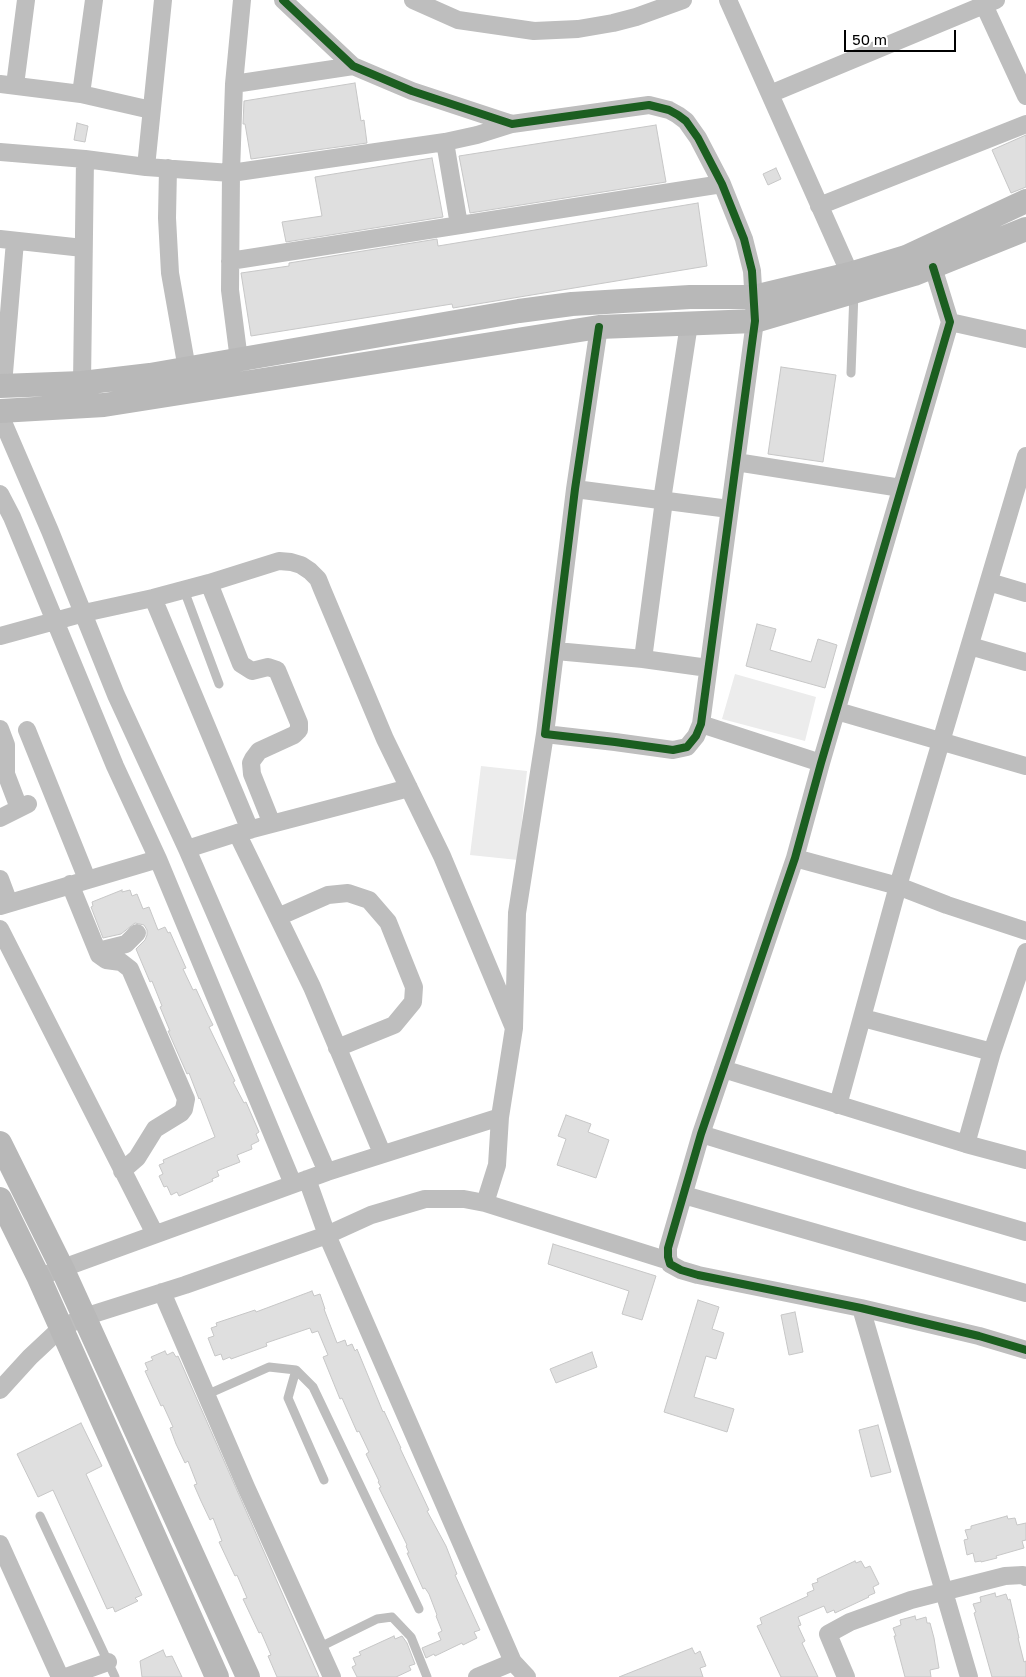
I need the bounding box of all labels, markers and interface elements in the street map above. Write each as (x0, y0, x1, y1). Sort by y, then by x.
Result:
scale bar (846, 20, 958, 52)
text: 50 m (852, 30, 887, 48)

